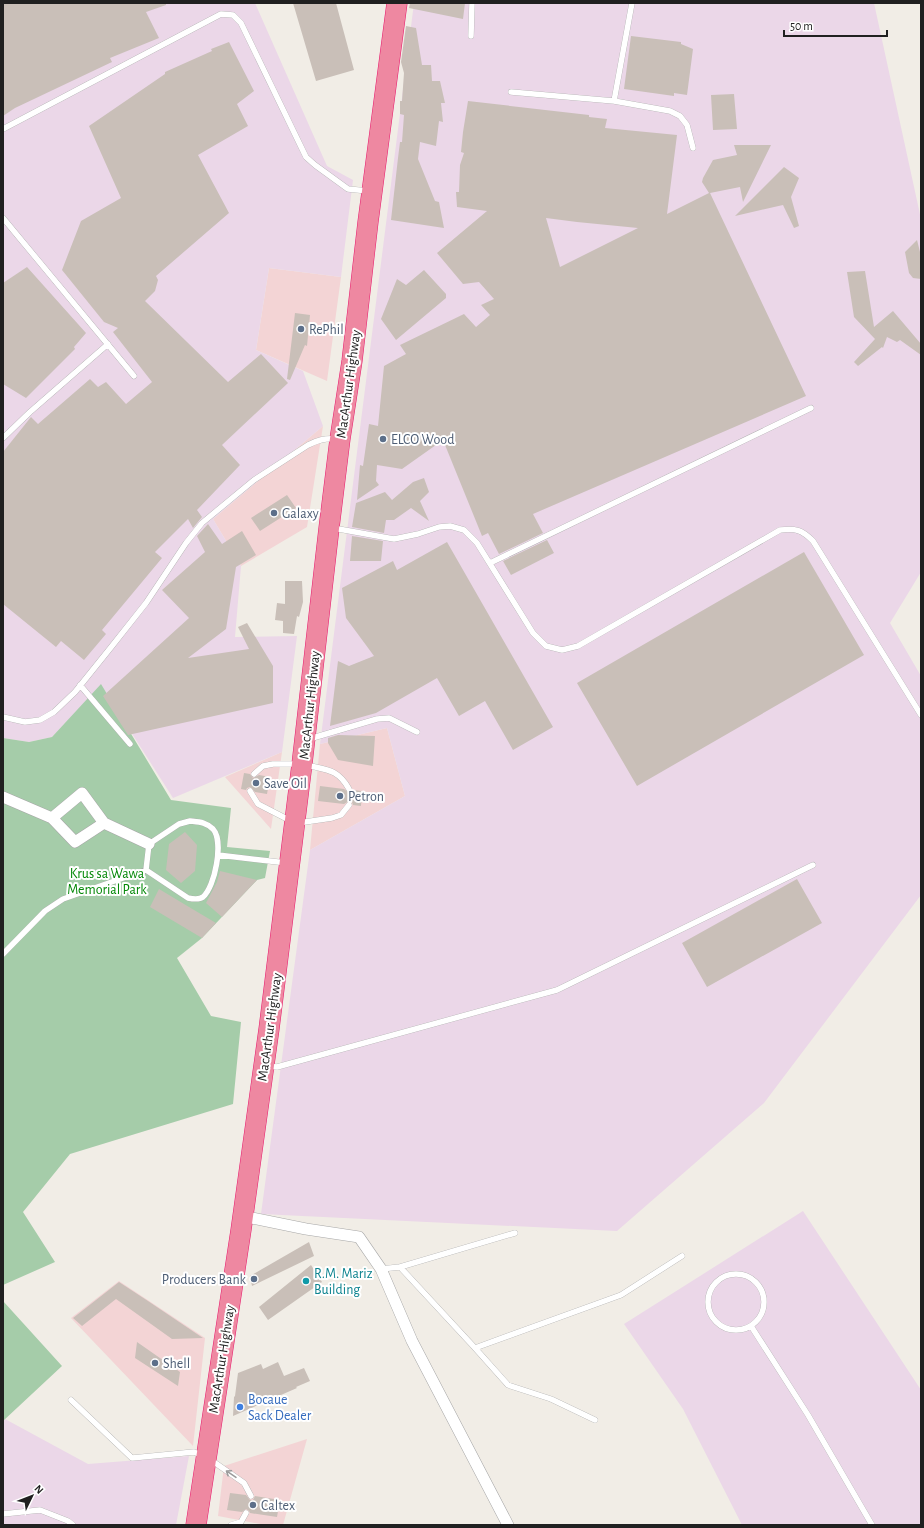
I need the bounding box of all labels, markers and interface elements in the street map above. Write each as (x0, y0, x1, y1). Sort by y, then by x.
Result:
scale bar (784, 12, 887, 38)
text: 50 m (790, 20, 813, 32)
place label: RePhil (309, 323, 344, 337)
marker: RePhil (296, 324, 306, 334)
street label: MacArthur Highway (334, 329, 364, 439)
place label: ELCO Wood (391, 433, 454, 447)
marker: ELCO Wood (378, 434, 388, 444)
place label: Galaxy (282, 507, 319, 521)
marker: Galaxy (269, 508, 279, 518)
street label: MacArthur Highway (297, 650, 323, 760)
place label: Save Oil (264, 777, 307, 791)
marker: Save Oil (251, 778, 261, 788)
place label: Petron (348, 790, 384, 804)
marker: Petron (335, 791, 345, 801)
park label: Krus sa Wawa Memorial Park (67, 867, 147, 897)
street label: MacArthur Highway (255, 972, 285, 1082)
place label: R.M. Mariz Building (314, 1267, 373, 1297)
place label: Producers Bank (162, 1273, 247, 1287)
marker: Producers Bank (249, 1274, 259, 1284)
marker: R.M. Mariz Building (301, 1276, 311, 1286)
street label: MacArthur Highway (207, 1304, 237, 1414)
place label: Shell (163, 1357, 190, 1371)
marker: Shell (150, 1358, 160, 1368)
place label: Bocaue Sack Dealer (248, 1393, 312, 1423)
marker: Bocaue Sack Dealer (235, 1402, 245, 1412)
one-way arrow (226, 1470, 237, 1478)
north arrow (12, 1476, 52, 1516)
text: N (32, 1483, 46, 1496)
place label: Caltex (261, 1499, 295, 1513)
marker: Caltex (248, 1500, 258, 1510)

